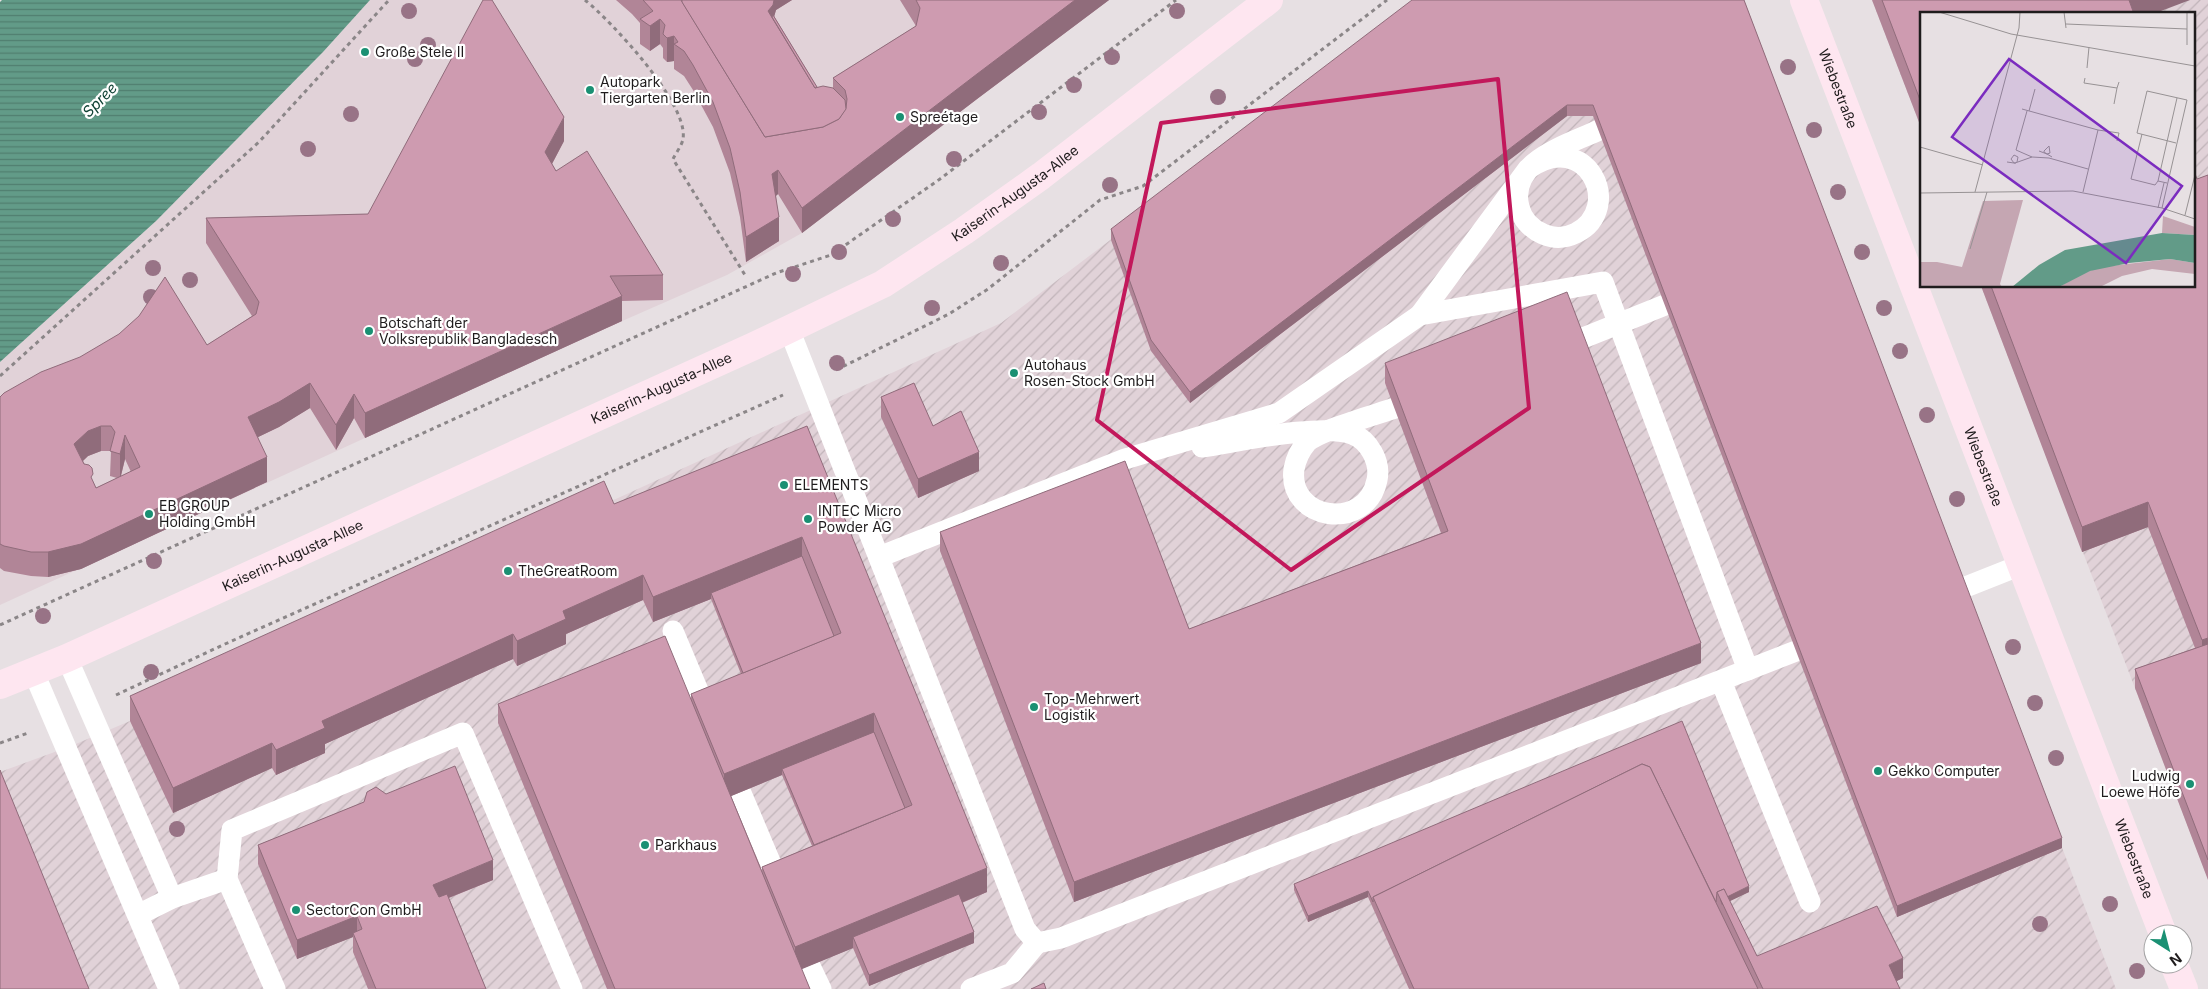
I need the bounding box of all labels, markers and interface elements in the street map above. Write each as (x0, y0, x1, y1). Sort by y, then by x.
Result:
inset map (1920, 12, 2196, 288)
place label: Große Stele II (375, 43, 464, 60)
marker: Große Stele II (359, 46, 371, 58)
street label: Wiebestraße (1816, 46, 1862, 131)
place label: Autopark Tiergarten Berlin (600, 73, 710, 106)
water label: Spree (78, 78, 121, 121)
marker: Autopark Tiergarten Berlin (584, 84, 596, 96)
place label: Spreétage (910, 108, 978, 125)
marker: Spreétage (894, 111, 906, 123)
street label: Kaiserin-Augusta-Allee (948, 141, 1082, 245)
place label: Botschaft der Volksrepublik Bangladesch (379, 314, 557, 347)
marker: Botschaft der Volksrepublik Bangladesch (363, 325, 375, 337)
street label: Kaiserin-Augusta-Allee (588, 348, 734, 427)
place label: Autohaus Rosen-Stock GmbH (1024, 356, 1155, 389)
marker: Autohaus Rosen-Stock GmbH (1008, 367, 1020, 379)
street label: Wiebestraße (1961, 424, 2007, 509)
place label: ELEMENTS (794, 476, 868, 493)
marker: ELEMENTS (778, 479, 790, 491)
place label: EB GROUP Holding GmbH (159, 497, 256, 530)
place label: INTEC Micro Powder AG (818, 502, 901, 535)
marker: EB GROUP Holding GmbH (143, 508, 155, 520)
marker: INTEC Micro Powder AG (802, 513, 814, 525)
street label: Kaiserin-Augusta-Allee (219, 516, 366, 594)
place label: TheGreatRoom (518, 562, 618, 579)
marker: TheGreatRoom (502, 565, 514, 577)
place label: Top-Mehrwert Logistik (1044, 690, 1140, 723)
marker: Top-Mehrwert Logistik (1028, 701, 1040, 713)
place label: Gekko Computer (1888, 762, 2000, 779)
marker: Gekko Computer (1872, 765, 1884, 777)
place label: Ludwig Loewe Höfe (2101, 767, 2180, 800)
marker: Ludwig Loewe Höfe (2184, 778, 2196, 790)
street label: Wiebestraße (2112, 816, 2158, 901)
place label: Parkhaus (655, 836, 717, 853)
marker: Parkhaus (639, 839, 651, 851)
place label: SectorCon GmbH (306, 901, 422, 918)
marker: SectorCon GmbH (290, 904, 302, 916)
north arrow (2143, 924, 2193, 974)
text: N (2167, 950, 2185, 970)

